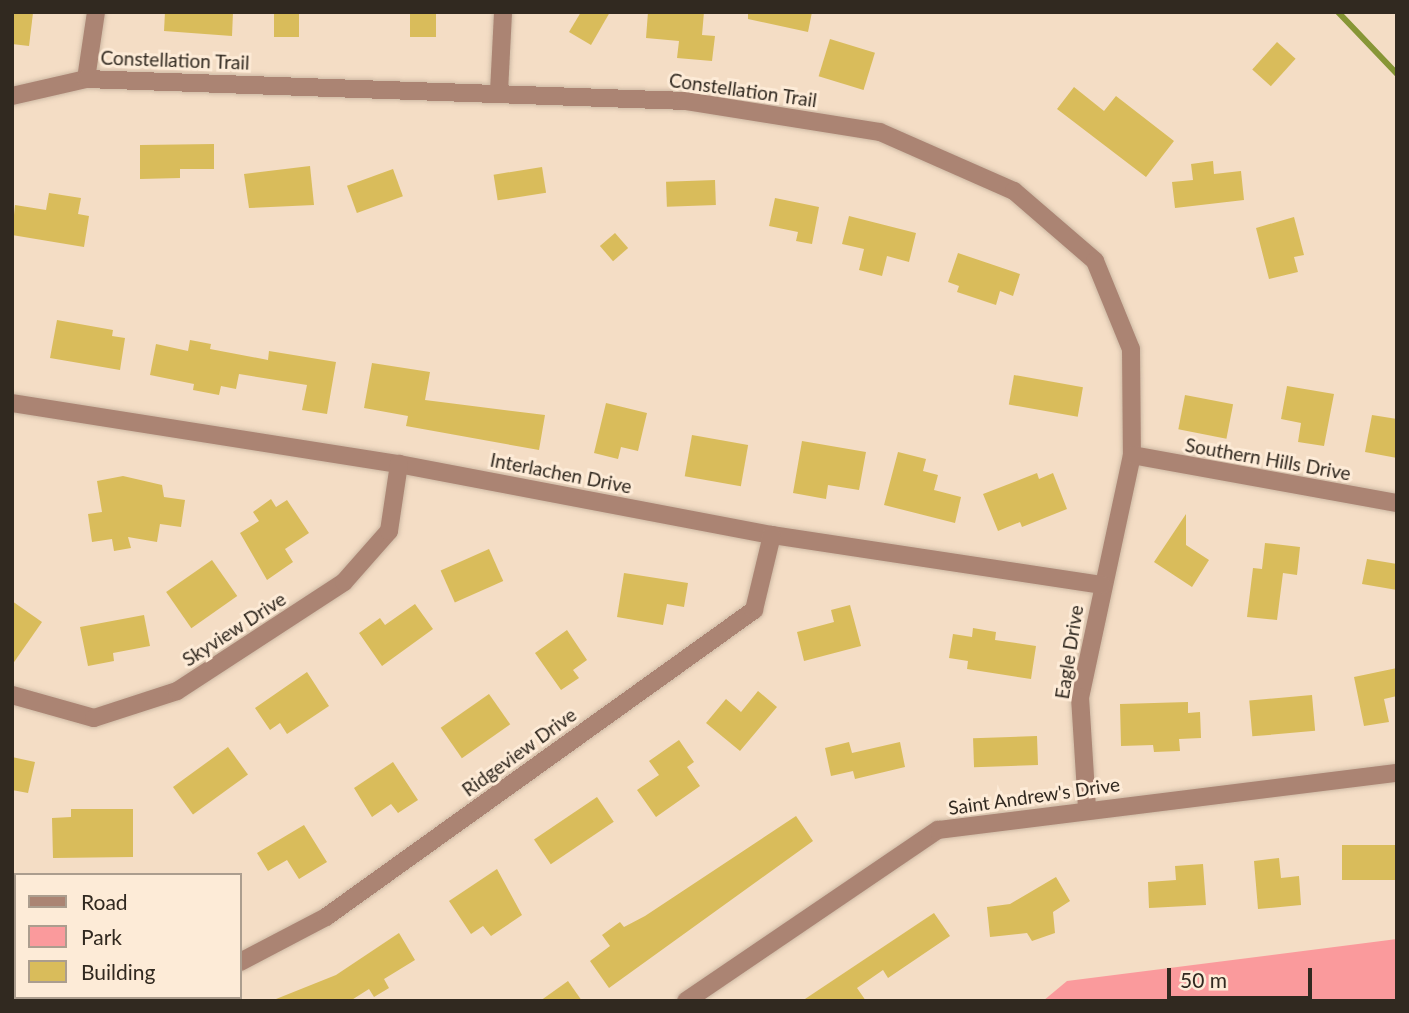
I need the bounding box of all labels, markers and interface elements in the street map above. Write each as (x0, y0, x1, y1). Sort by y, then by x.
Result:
street label: Constellation Trail (100, 46, 250, 74)
street label: Constellation Trail (667, 68, 819, 112)
street label: Southern Hills Drive (1183, 433, 1353, 485)
street label: Interlachen Drive (488, 448, 634, 498)
street label: Skyview Drive (178, 587, 290, 671)
street label: Eagle Drive (1050, 603, 1088, 701)
street label: Ridgeview Drive (457, 703, 581, 801)
street label: Saint Andrew's Drive (946, 773, 1122, 819)
legend (14, 873, 242, 999)
text: Road (81, 889, 128, 914)
text: Park (81, 924, 122, 949)
scale bar (1171, 954, 1316, 998)
text: Building (81, 959, 156, 984)
text: 50 m (1180, 967, 1227, 992)

